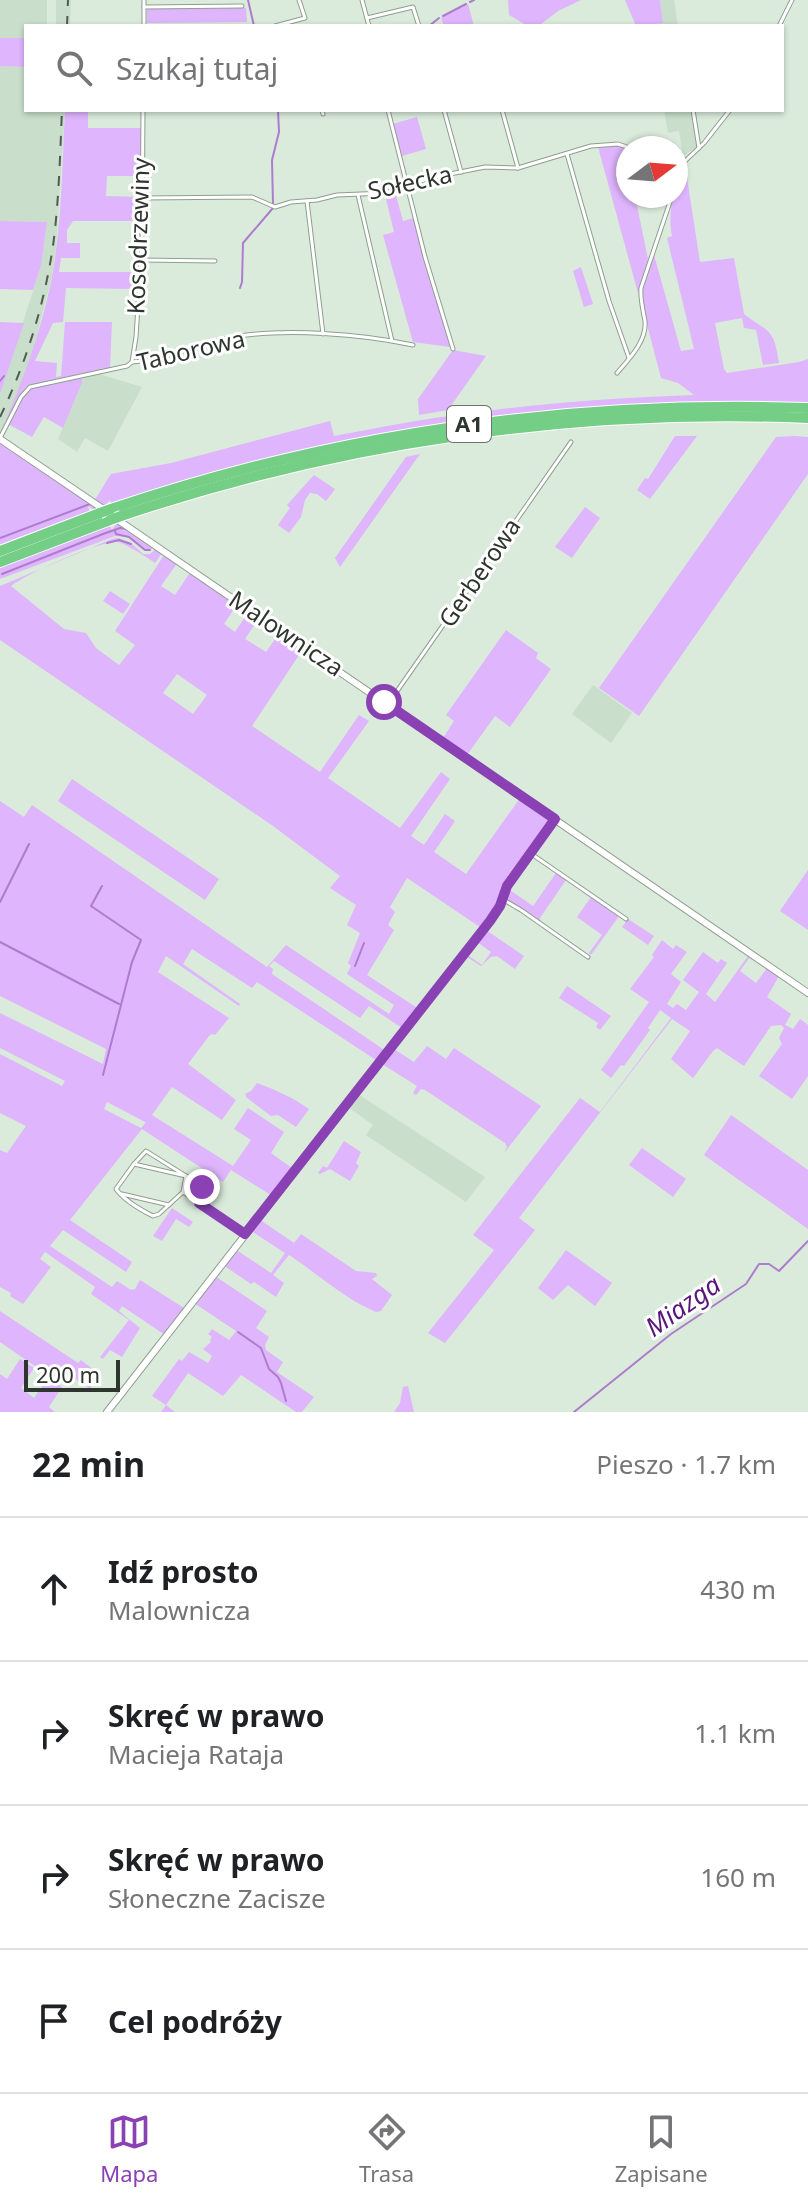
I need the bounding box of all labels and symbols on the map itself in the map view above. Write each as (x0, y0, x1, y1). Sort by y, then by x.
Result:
north arrow (616, 136, 688, 208)
street label: Kosodrzewiny (118, 156, 157, 315)
street label: Sołecka (365, 157, 455, 207)
street label: Taborowa (133, 321, 248, 378)
road number: A1 (447, 406, 491, 442)
street label: Gerberowa (430, 511, 527, 633)
street label: Malownicza (223, 582, 351, 683)
route start (366, 684, 402, 720)
route end (184, 1169, 220, 1205)
water label: Miazga (637, 1266, 728, 1344)
scale bar (24, 1356, 120, 1392)

